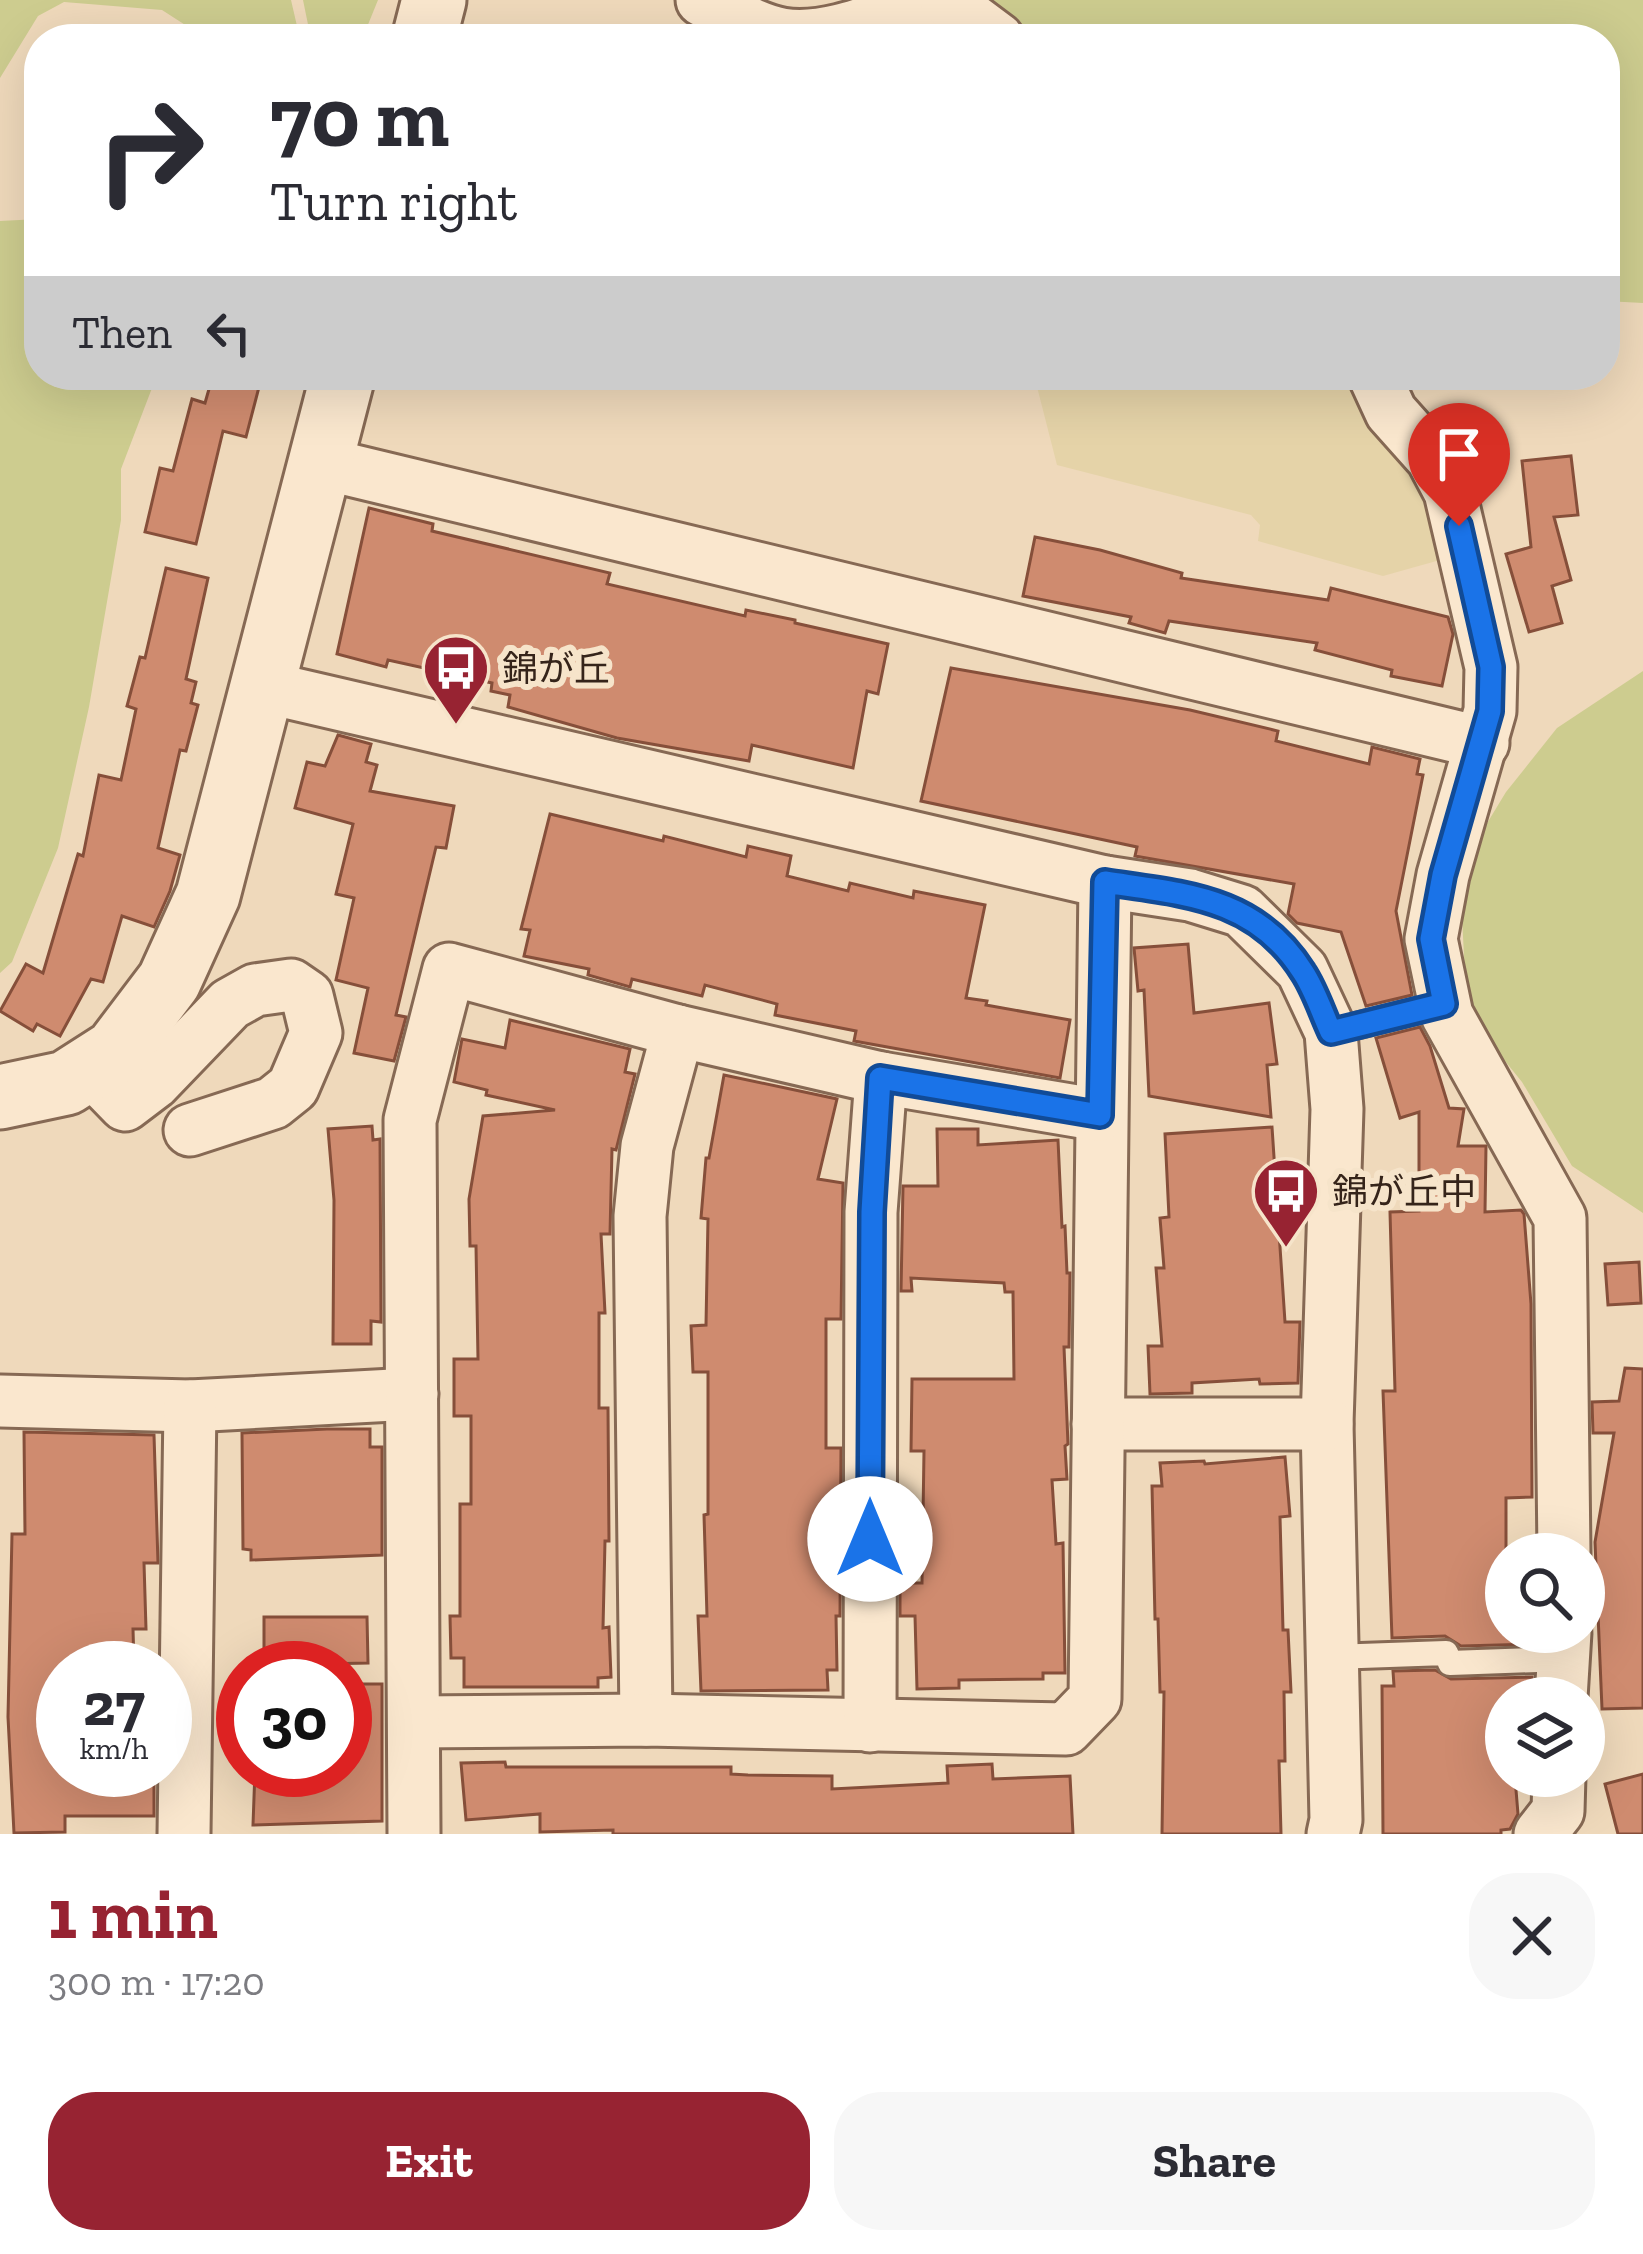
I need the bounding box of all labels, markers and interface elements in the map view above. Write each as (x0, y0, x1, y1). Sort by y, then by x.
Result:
text: 70 m (270, 67, 449, 168)
icon: right (72, 72, 228, 228)
text: Turn right (270, 169, 517, 234)
icon: left (196, 300, 262, 366)
text: Then (72, 306, 172, 360)
pin (1408, 403, 1510, 526)
icon: arrive (1426, 421, 1492, 487)
bus stop icon: 錦が丘 (421, 633, 491, 727)
place label: 錦が丘 (502, 647, 610, 690)
bus stop icon: 錦が丘中 (1251, 1156, 1321, 1250)
place label: 錦が丘中 (1332, 1170, 1476, 1213)
position arrow (807, 1476, 933, 1602)
map controls (1485, 1533, 1605, 1797)
button: search (1485, 1533, 1605, 1653)
speed limit sign: 30 (216, 1641, 372, 1797)
text: 27 (83, 1668, 145, 1740)
button: layers (1485, 1677, 1605, 1797)
text: km/h (80, 1731, 148, 1767)
text: 1 min (48, 1870, 218, 1956)
button: close (1469, 1873, 1595, 1999)
text: 300 m · 17:20 (48, 1958, 265, 2005)
button: Exit (48, 2092, 810, 2230)
button: Share (834, 2092, 1595, 2230)

